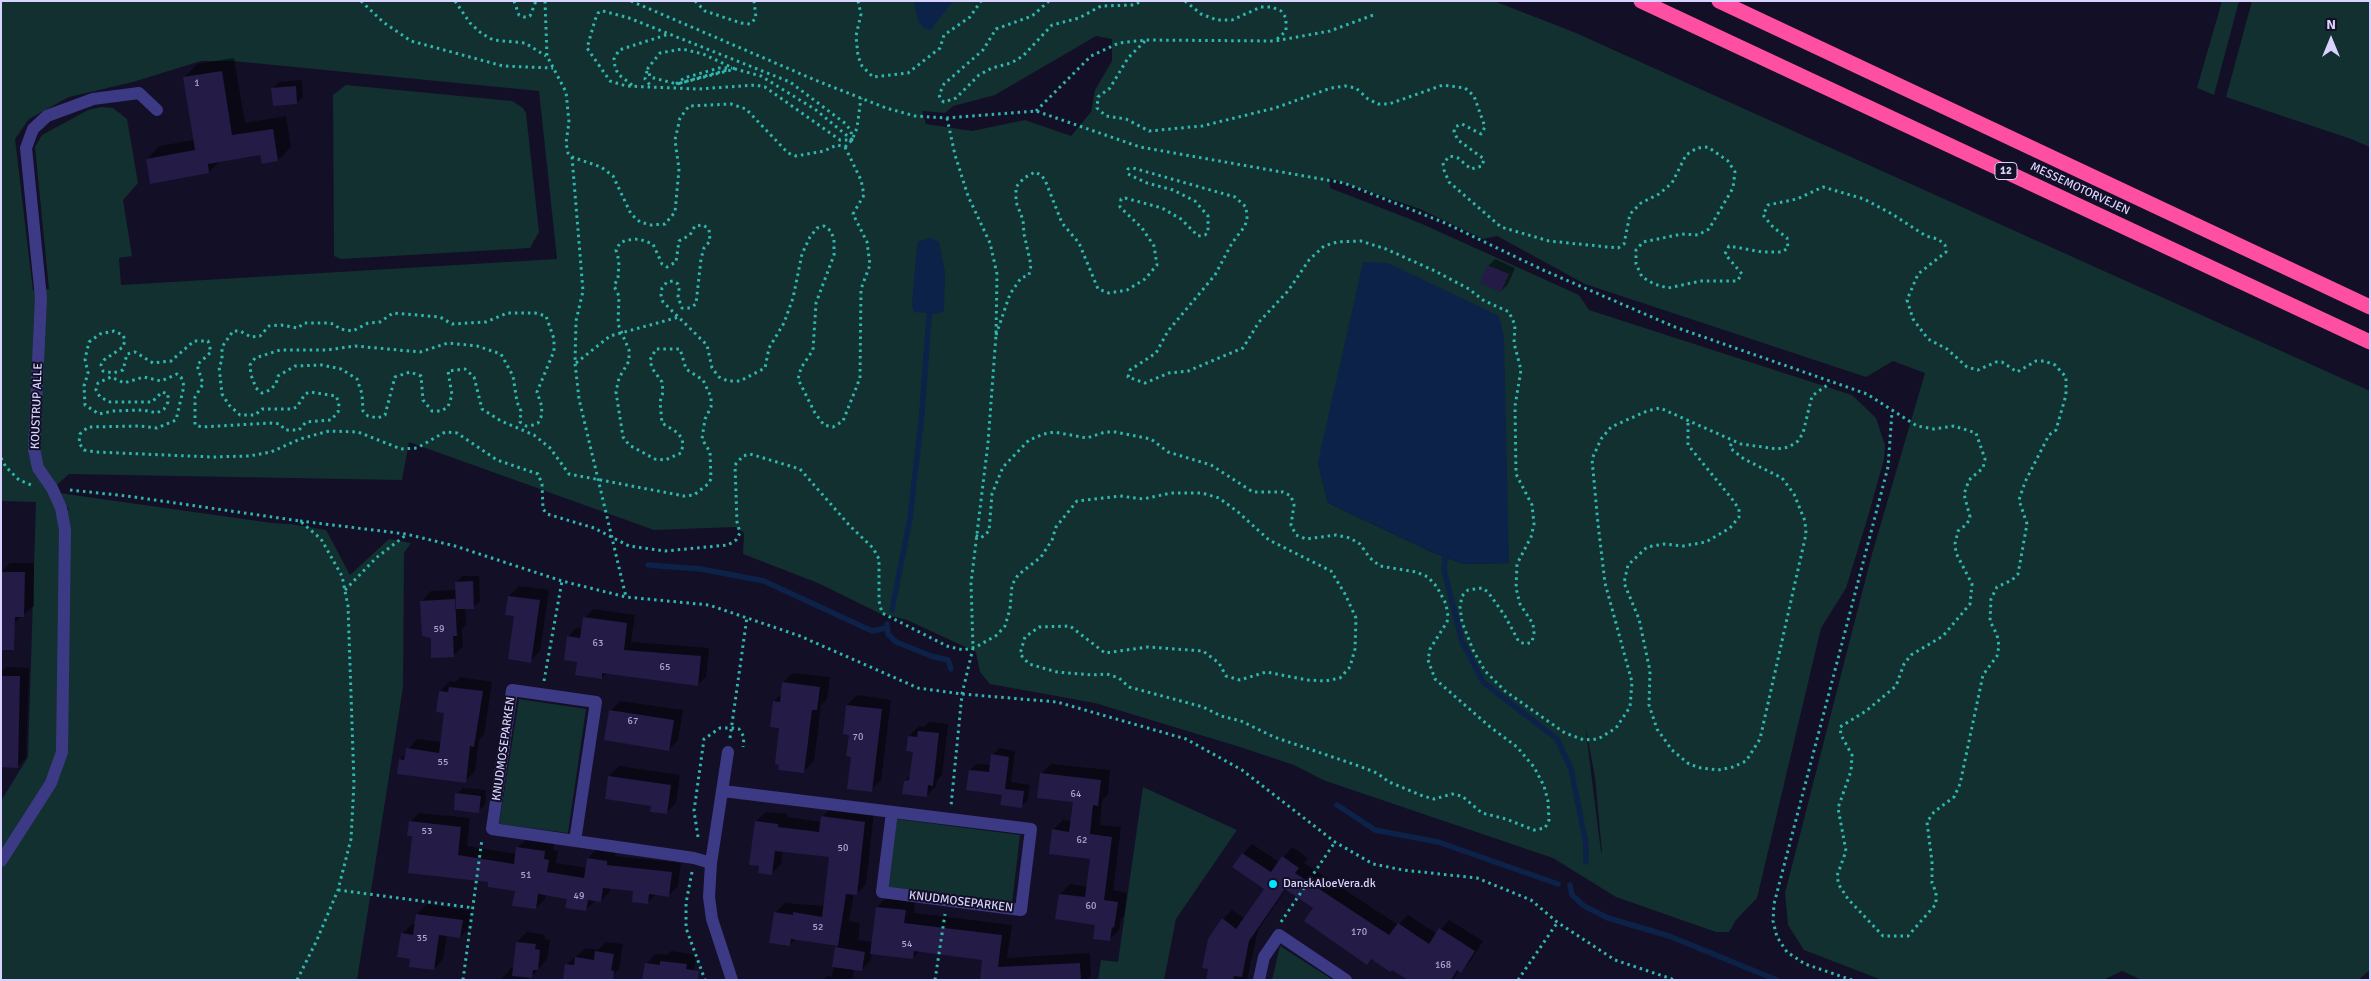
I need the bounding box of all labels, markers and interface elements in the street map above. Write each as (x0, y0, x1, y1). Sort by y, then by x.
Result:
north arrow (2306, 15, 2356, 65)
text: N (2326, 16, 2336, 33)
house number: 1 (194, 77, 200, 89)
street label: MESSEMOTORVEJEN (2028, 160, 2132, 218)
road number: 12 (1995, 162, 2017, 180)
street label: KOUSTRUP ALLE (28, 363, 46, 449)
house number: 59 (434, 623, 444, 635)
house number: 63 (593, 637, 603, 649)
house number: 65 (660, 661, 670, 673)
street label: KNUDMOSEPARKEN (490, 696, 518, 802)
house number: 67 (628, 715, 638, 727)
house number: 70 (853, 731, 863, 743)
house number: 55 (438, 756, 448, 768)
house number: 64 (1071, 788, 1081, 800)
house number: 53 (422, 825, 432, 837)
house number: 62 (1077, 834, 1087, 846)
house number: 50 (838, 842, 848, 854)
house number: 51 (521, 869, 531, 881)
place label: DanskAloeVera.dk (1283, 877, 1376, 891)
marker: DanskAloeVera.dk (1267, 878, 1279, 890)
street label: KNUDMOSEPARKEN (908, 888, 1014, 916)
house number: 49 (574, 890, 584, 902)
house number: 60 (1086, 900, 1096, 912)
house number: 52 (813, 921, 823, 933)
house number: 170 (1351, 926, 1367, 938)
house number: 35 (417, 932, 427, 944)
house number: 54 (902, 938, 912, 950)
house number: 168 (1435, 959, 1451, 971)

